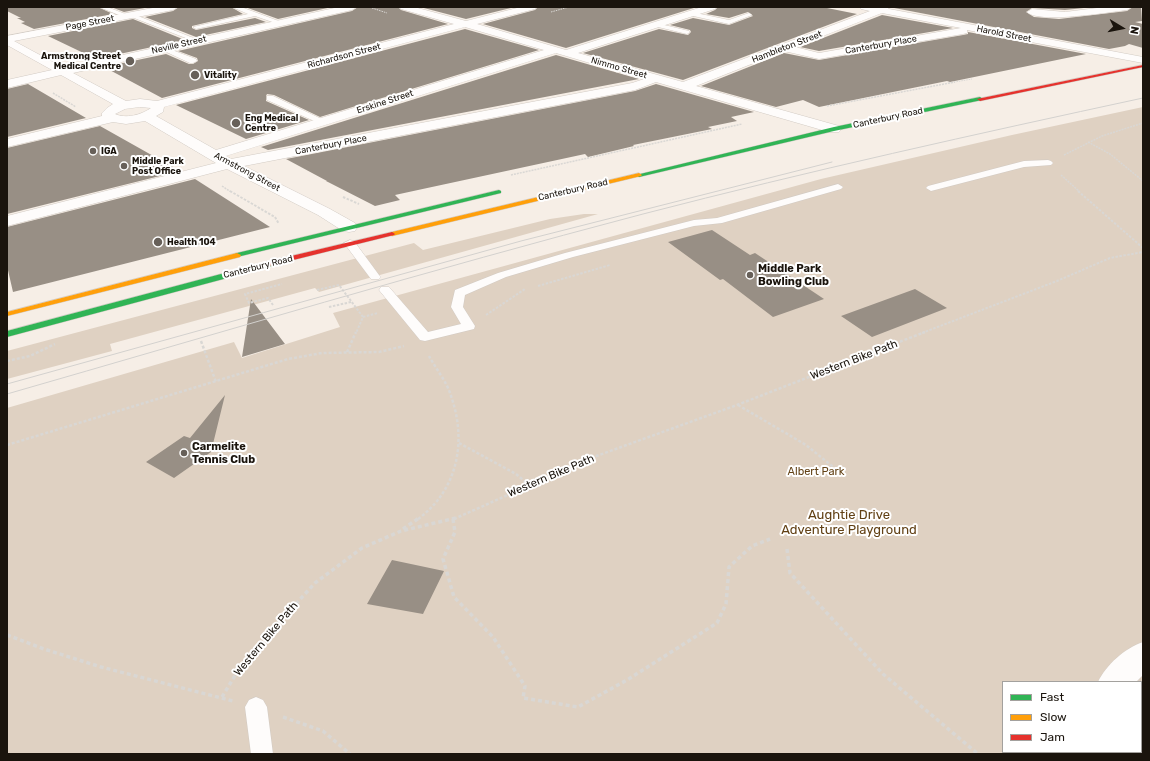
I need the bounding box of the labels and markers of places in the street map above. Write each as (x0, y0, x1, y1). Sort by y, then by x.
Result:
place label: Armstrong Street Medical Centre (41, 51, 121, 72)
marker: Armstrong Street Medical Centre (124, 55, 136, 67)
marker: Vitality (189, 69, 201, 81)
place label: Vitality (204, 70, 237, 80)
place label: Eng Medical Centre (245, 113, 298, 134)
marker: Eng Medical Centre (230, 117, 242, 129)
marker: IGA (88, 146, 98, 156)
place label: IGA (101, 146, 117, 156)
place label: Middle Park Post Office (132, 156, 184, 177)
marker: Middle Park Post Office (119, 161, 129, 171)
marker: Health 104 (152, 236, 164, 248)
place label: Health 104 (167, 237, 216, 247)
place label: Middle Park Bowling Club (758, 262, 829, 288)
marker: Middle Park Bowling Club (745, 270, 755, 280)
place label: Carmelite Tennis Club (192, 440, 255, 466)
marker: Carmelite Tennis Club (179, 448, 189, 458)

